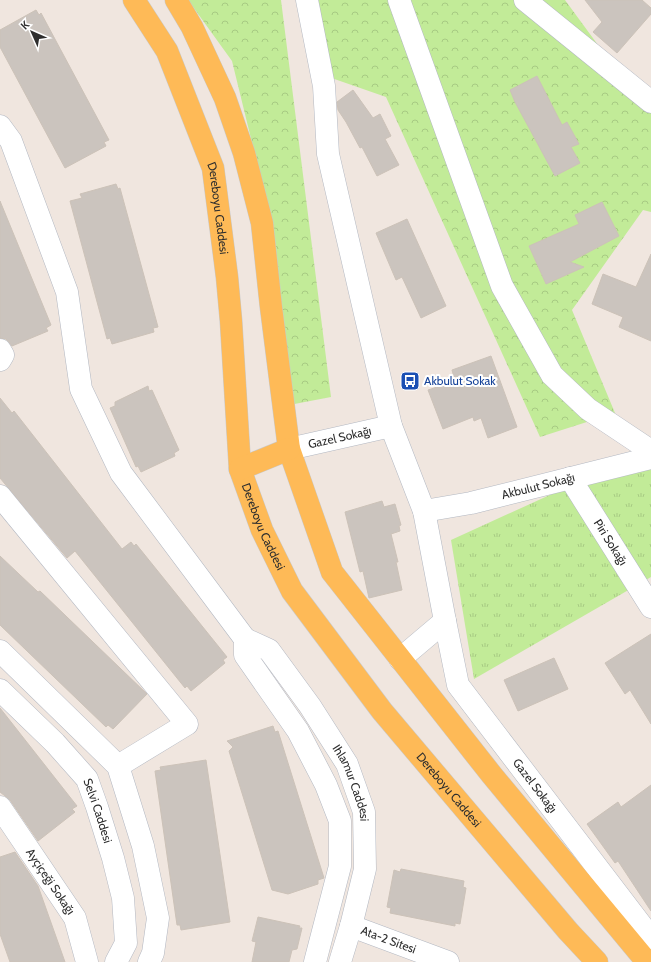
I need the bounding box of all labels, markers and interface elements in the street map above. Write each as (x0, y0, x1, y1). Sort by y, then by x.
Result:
north arrow (12, 12, 52, 52)
text: K (18, 17, 32, 32)
street label: Dereboyu Caddesi (204, 160, 232, 255)
bus stop icon: Akbulut Sokak (399, 370, 421, 392)
place label: Akbulut Sokak (424, 373, 496, 388)
street label: Gazel Sokağı (307, 423, 373, 451)
street label: Akbulut Sokağı (500, 469, 576, 502)
street label: Dereboyu Caddesi (239, 481, 289, 572)
street label: Piri Sokağı (591, 516, 631, 568)
street label: Ihlamur Caddesi (330, 742, 372, 821)
street label: Dereboyu Caddesi (413, 749, 485, 830)
street label: Gazel Sokağı (510, 755, 561, 816)
street label: Selvi Caddesi (80, 776, 116, 845)
street label: Ayçiçeği Sokağı (23, 845, 79, 917)
street label: Ata-2 Sitesi (359, 922, 418, 957)

